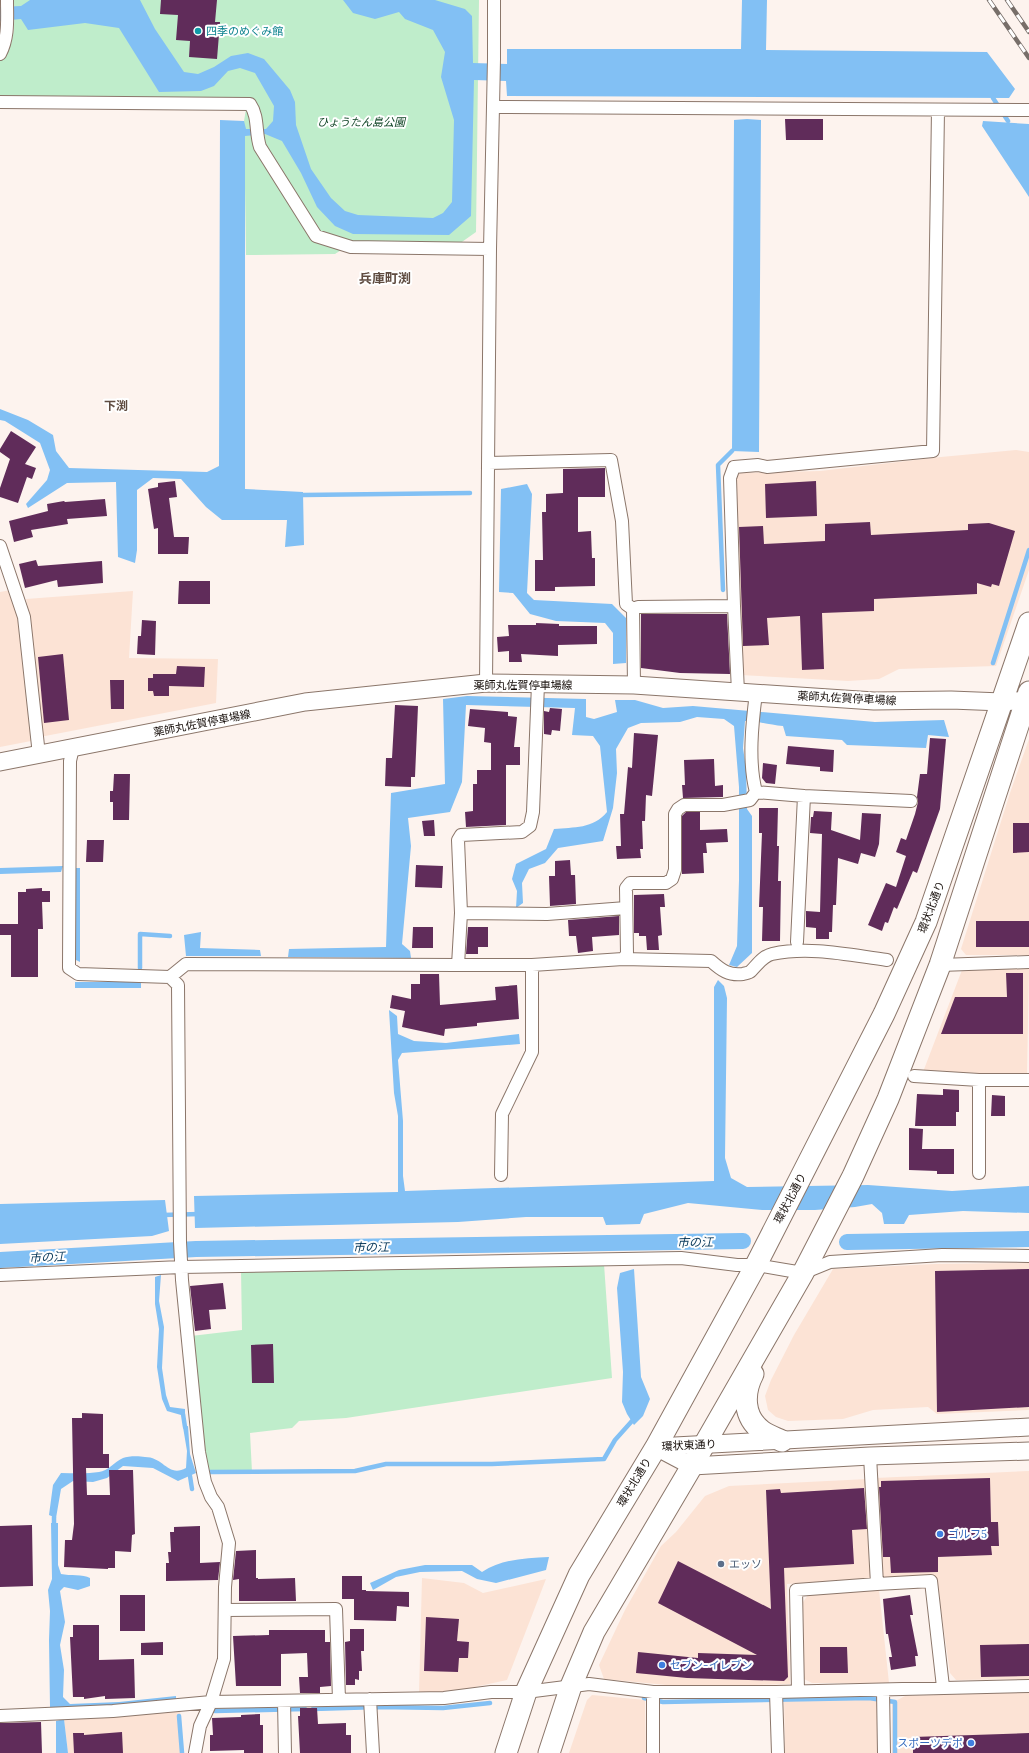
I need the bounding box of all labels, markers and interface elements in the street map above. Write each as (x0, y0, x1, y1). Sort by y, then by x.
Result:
place label: 四季のめぐみ館 (206, 24, 283, 38)
marker: 四季のめぐみ館 (193, 26, 203, 36)
park label: ひょうたん島公園 (317, 115, 407, 129)
district label: 兵庫町渕 (359, 270, 411, 287)
district label: 下渕 (104, 398, 128, 413)
street label: 薬師丸佐賀停車場線 (474, 678, 573, 692)
street label: 薬師丸佐賀停車場線 (797, 688, 897, 708)
street label: 薬師丸佐賀停車場線 (152, 707, 252, 739)
street label: 環状北通り (915, 879, 947, 935)
street label: 環状北通り (771, 1170, 809, 1226)
water label: 市の江 (677, 1234, 715, 1250)
water label: 市の江 (353, 1239, 391, 1255)
water label: 市の江 (29, 1248, 67, 1265)
street label: 環状東通り (661, 1437, 717, 1453)
street label: 環状北通り (614, 1455, 654, 1509)
place label: ゴルフ5 (948, 1527, 987, 1541)
marker: ゴルフ5 (935, 1529, 945, 1539)
place label: エッソ (729, 1557, 762, 1571)
marker: エッソ (716, 1559, 726, 1569)
place label: セブン-イレブン (670, 1658, 752, 1672)
marker: セブン-イレブン (657, 1660, 667, 1670)
place label: スポーツデポ (897, 1736, 963, 1750)
marker: スポーツデポ (966, 1738, 976, 1748)

